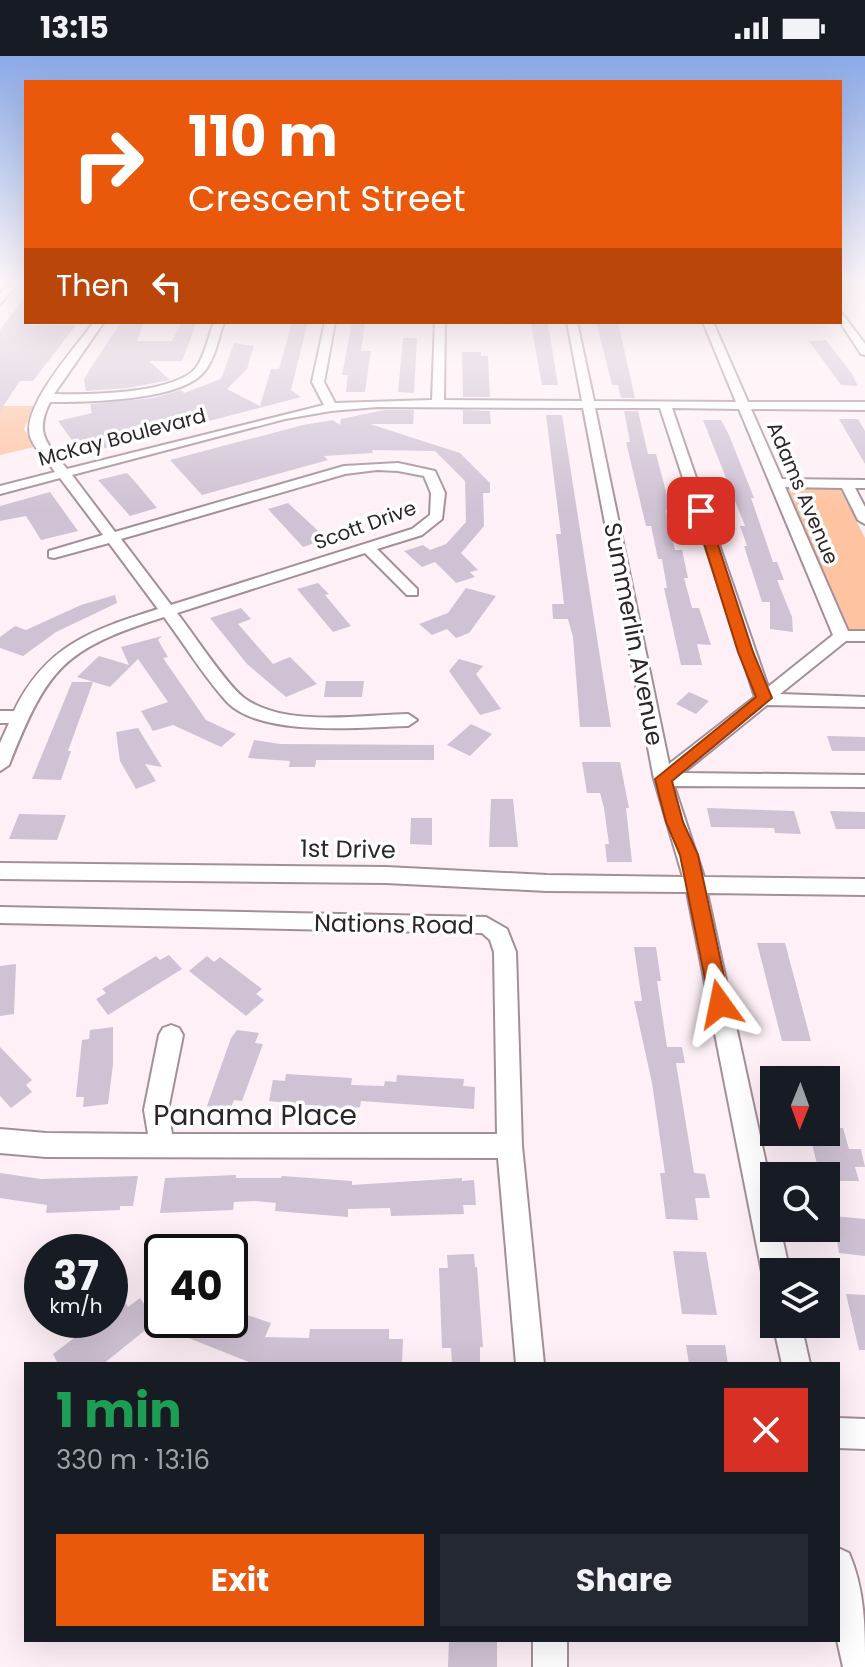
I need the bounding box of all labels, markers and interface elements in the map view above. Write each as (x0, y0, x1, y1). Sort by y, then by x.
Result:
text: 13:15 (40, 6, 109, 49)
text: 110 m (188, 97, 338, 176)
icon: right (56, 112, 160, 216)
text: Crescent Street (188, 173, 466, 224)
text: Then (56, 264, 129, 307)
icon: left (145, 264, 189, 308)
street label: McKay Boulevard (35, 401, 209, 473)
street label: Adams Avenue (760, 418, 846, 568)
pin (667, 477, 735, 545)
icon: arrive (679, 489, 723, 533)
street label: Scott Drive (310, 494, 420, 556)
street label: Summerlin Avenue (596, 520, 672, 748)
street label: 1st Drive (300, 832, 396, 866)
street label: Nations Road (314, 906, 474, 942)
position arrow (678, 962, 762, 1046)
north arrow (760, 1066, 840, 1146)
map controls (760, 1066, 840, 1338)
street label: Panama Place (153, 1096, 357, 1135)
button: search (760, 1162, 840, 1242)
speed limit sign: 40 (144, 1234, 248, 1338)
text: 37 (53, 1248, 99, 1304)
button: layers (760, 1258, 840, 1338)
text: km/h (49, 1292, 103, 1320)
text: 1 min (56, 1377, 182, 1444)
button: close (724, 1388, 808, 1472)
text: 330 m · 13:16 (56, 1442, 210, 1478)
button: Exit (56, 1534, 424, 1626)
button: Share (440, 1534, 808, 1626)

